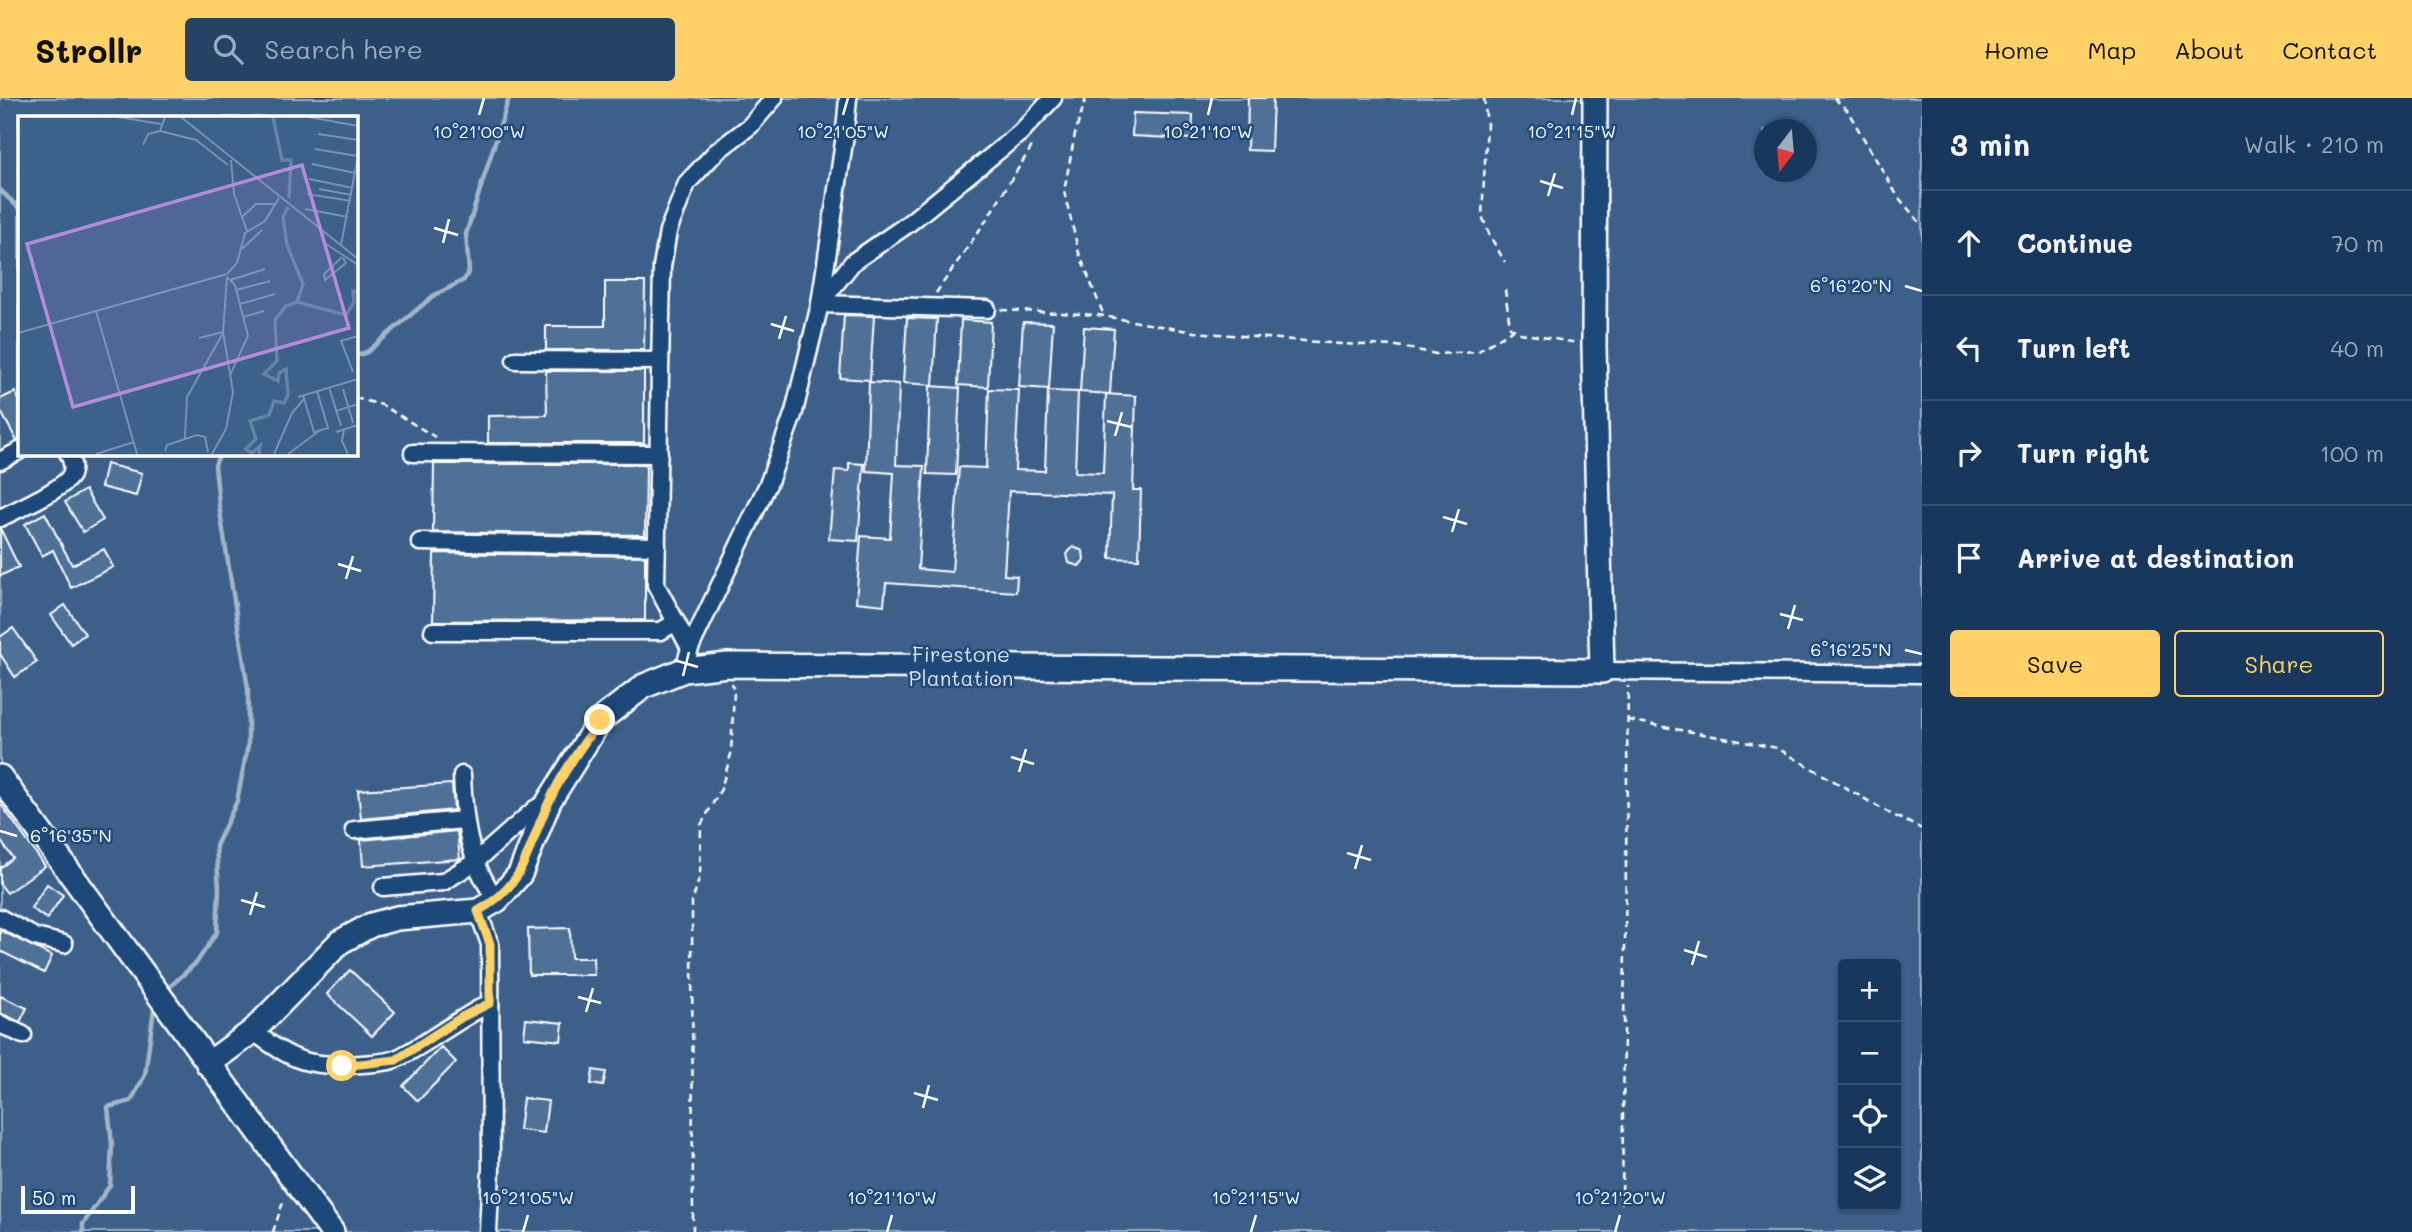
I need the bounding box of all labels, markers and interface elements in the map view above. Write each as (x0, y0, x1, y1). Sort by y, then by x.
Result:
search box (185, 18, 675, 81)
text: Strollr (35, 28, 143, 71)
icon: search (209, 30, 247, 68)
text: Search here (265, 32, 423, 66)
text: Home (1984, 34, 2049, 65)
text: Map (2087, 34, 2136, 65)
text: About (2174, 34, 2244, 65)
text: Contact (2282, 34, 2377, 65)
inset map (18, 116, 357, 455)
text: 10°21'00"W (433, 119, 525, 143)
text: 10°21'05"W (797, 119, 889, 143)
text: 10°21'10"W (1163, 119, 1253, 143)
text: 10°21'15"W (1528, 119, 1616, 143)
north arrow (1754, 119, 1817, 182)
text: 3 min (1950, 124, 2030, 164)
text: Walk · 210 m (2244, 129, 2384, 159)
icon: ahead (1950, 224, 1988, 262)
text: Continue (2017, 226, 2133, 260)
text: 70 m (2331, 228, 2384, 258)
text: 6°16'20"N (1810, 273, 1892, 297)
icon: left (1950, 329, 1988, 367)
text: Turn left (2017, 331, 2130, 365)
text: 40 m (2331, 333, 2384, 363)
icon: right (1950, 434, 1988, 472)
text: Turn right (2017, 436, 2150, 470)
text: 100 m (2320, 438, 2384, 468)
icon: arrive (1950, 539, 1988, 577)
text: Arrive at destination (2017, 541, 2294, 575)
button: Save (1950, 630, 2160, 697)
button: Share (2174, 630, 2384, 697)
text: 6°16'25"N (1811, 637, 1891, 661)
park label: Firestone Plantation (909, 640, 1013, 691)
route end (584, 704, 615, 735)
text: 6°16'35"N (30, 823, 112, 847)
map controls (1838, 959, 1901, 1211)
button: + (1838, 959, 1901, 1022)
button: − (1838, 1022, 1901, 1085)
route start (326, 1050, 357, 1081)
button: locate (1838, 1085, 1901, 1148)
button: layers (1838, 1148, 1901, 1211)
scale bar (21, 1183, 135, 1215)
text: 50 m (32, 1185, 76, 1210)
text: 10°21'05"W (482, 1185, 574, 1209)
text: 10°21'10"W (847, 1185, 937, 1209)
text: 10°21'15"W (1212, 1185, 1300, 1209)
text: 10°21'20"W (1574, 1185, 1666, 1209)

